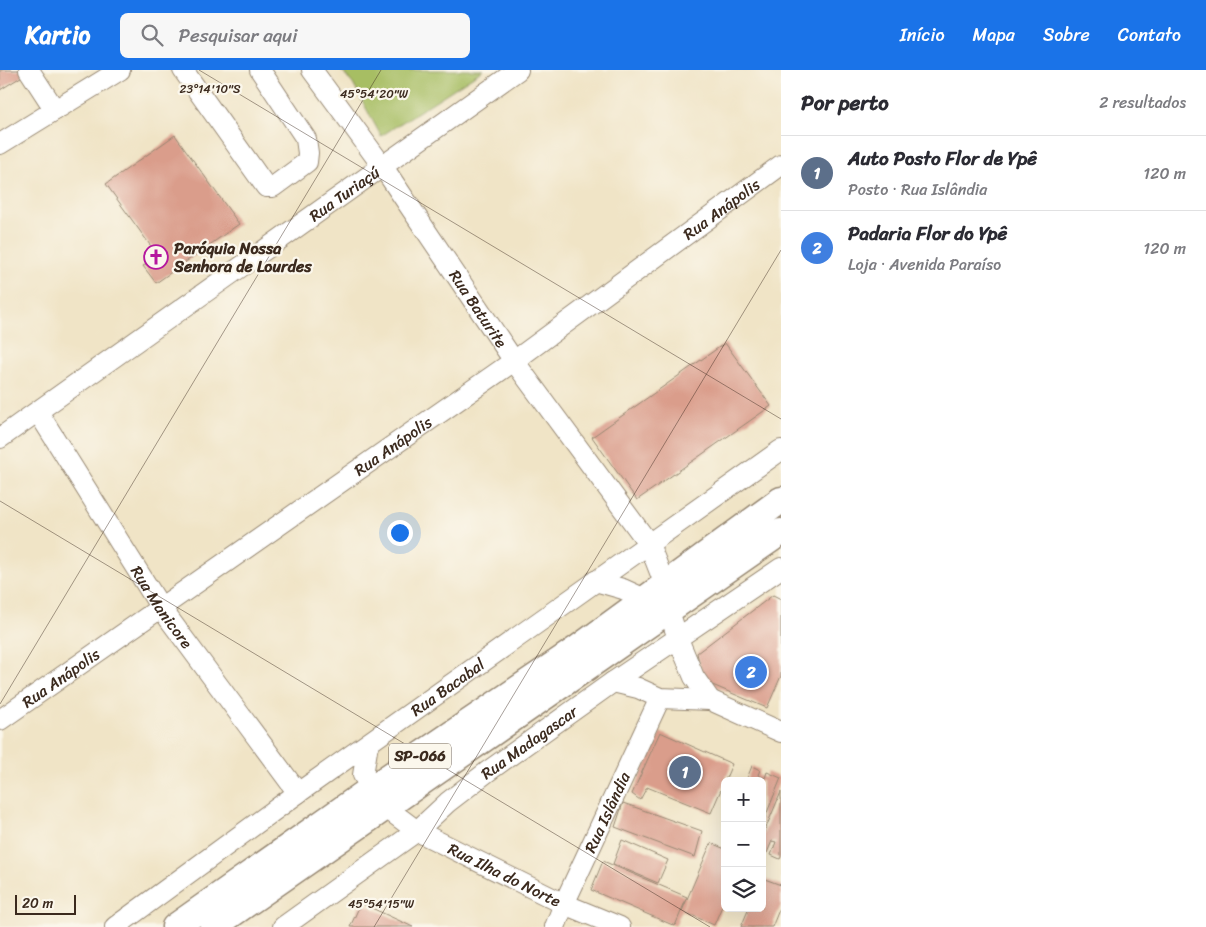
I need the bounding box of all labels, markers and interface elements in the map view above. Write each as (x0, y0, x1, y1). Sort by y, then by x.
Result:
search box (120, 13, 470, 58)
text: Kartio (25, 14, 90, 56)
text: Pesquisar aqui (178, 19, 297, 52)
text: Início (900, 19, 945, 51)
text: Mapa (973, 19, 1015, 51)
text: Sobre (1043, 19, 1090, 51)
text: Contato (1118, 19, 1181, 51)
icon: search (138, 21, 166, 49)
text: 23°14'10"S (179, 78, 241, 100)
text: 45°54'20"W (340, 83, 409, 105)
text: Por perto (801, 84, 889, 122)
text: 2 resultados (1099, 88, 1186, 117)
text: Auto Posto Flor de Ypê (848, 142, 1037, 175)
street label: Rua Turiaçú (302, 158, 386, 229)
text: 1 (814, 159, 820, 188)
text: 120 m (1143, 159, 1186, 188)
street label: Rua Anápolis (676, 170, 767, 247)
text: Posto · Rua Islândia (848, 175, 987, 204)
text: Padaria Flor do Ypê (848, 217, 1007, 250)
place label: Paróquia Nossa Senhora de Lourdes (173, 234, 312, 281)
text: 2 (812, 234, 822, 263)
text: 120 m (1143, 234, 1186, 263)
church icon: Paróquia Nossa Senhora de Lourdes (143, 244, 169, 270)
text: Loja · Avenida Paraíso (848, 250, 1001, 279)
street label: Rua Baturite (442, 263, 516, 354)
street label: Rua Anápolis (347, 408, 439, 483)
your location (387, 520, 413, 546)
street label: Rua Manicore (123, 559, 201, 655)
street label: Rua Anápolis (15, 639, 107, 715)
street label: Rua Bacabal (404, 650, 491, 724)
pin: 2 (735, 653, 767, 691)
street label: Rua Madagascar (474, 696, 585, 787)
road number: SP-066 (389, 744, 451, 768)
pin: 1 (669, 753, 701, 791)
street label: Rua Islândia (575, 766, 639, 857)
map controls (721, 777, 766, 912)
button: + (721, 777, 766, 822)
button: − (721, 822, 766, 867)
street label: Rua Ilha do Norte (443, 834, 566, 915)
button: layers (721, 867, 766, 912)
text: 20 m (22, 891, 53, 916)
scale bar (15, 892, 76, 915)
text: 45°54'15"W (348, 893, 415, 915)

